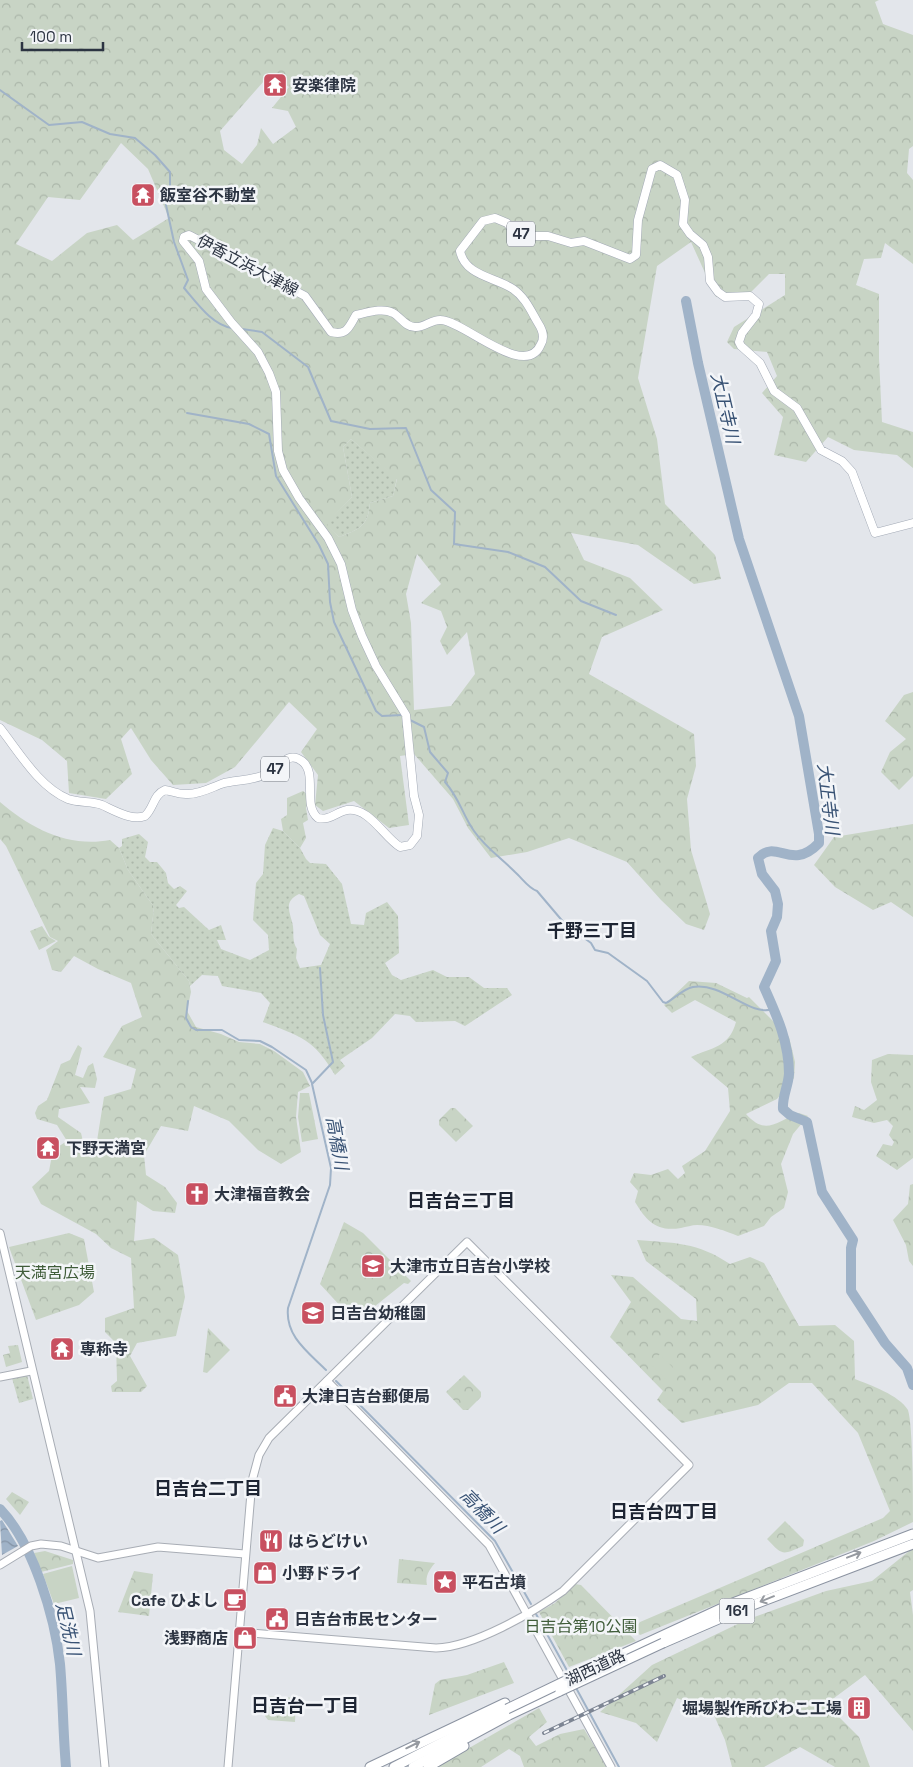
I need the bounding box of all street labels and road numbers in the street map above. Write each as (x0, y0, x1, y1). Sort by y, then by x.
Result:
road number: 47 (507, 222, 535, 246)
street label: 伊香立浜大津線 (193, 230, 302, 301)
road number: 47 (261, 756, 289, 782)
road number: 161 (720, 1598, 754, 1624)
street label: 湖西道路 (562, 1644, 629, 1690)

